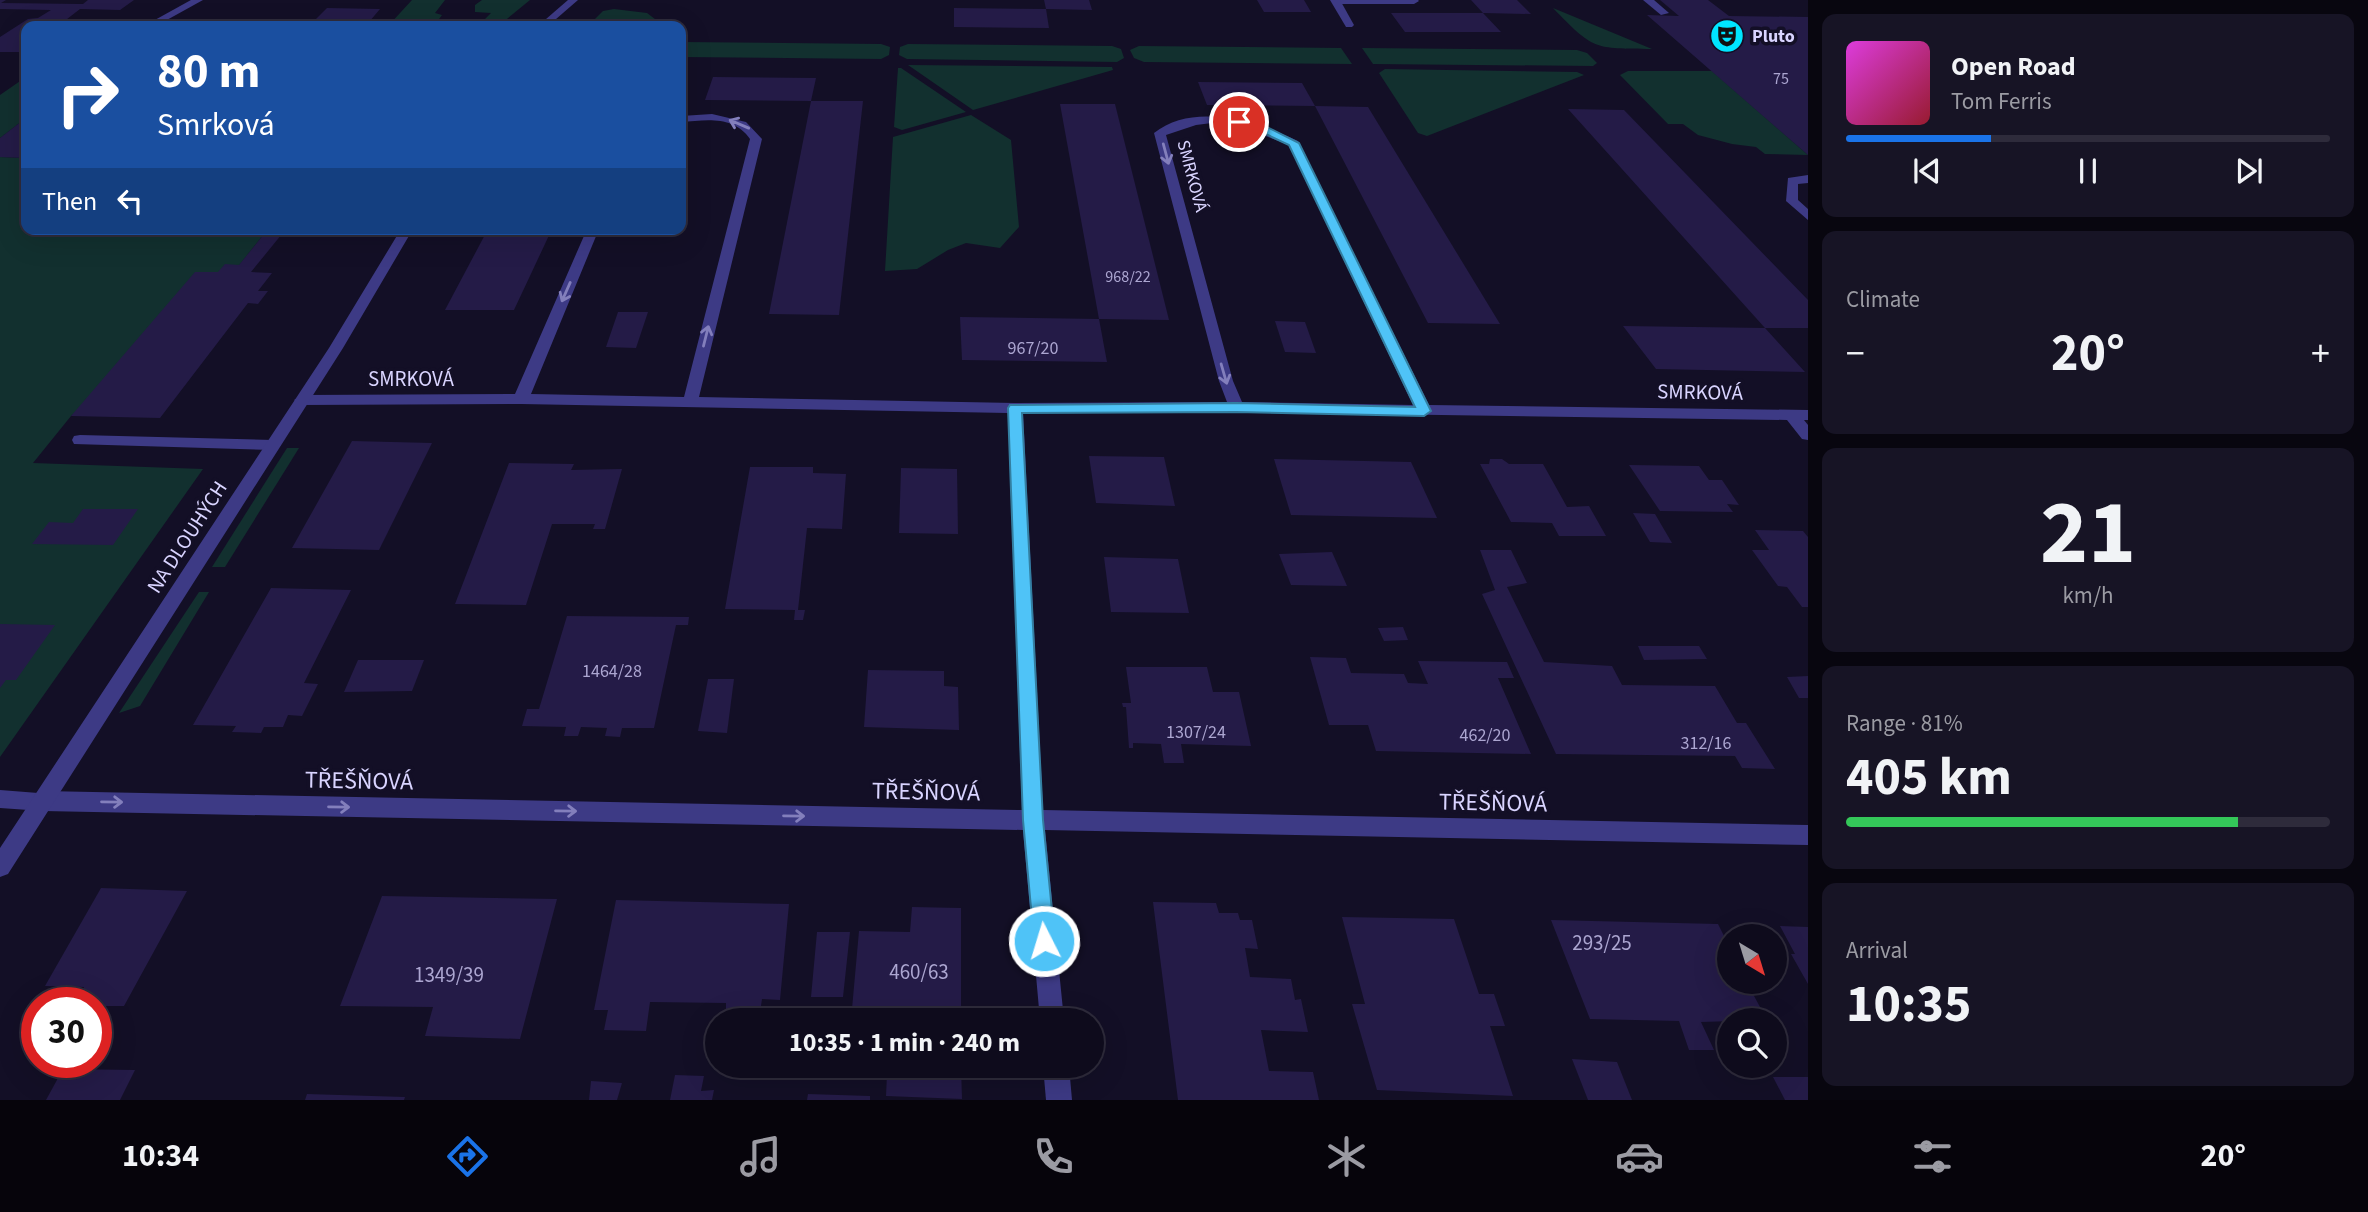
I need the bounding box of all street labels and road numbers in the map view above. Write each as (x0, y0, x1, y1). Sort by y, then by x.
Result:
street label: SMRKOVÁ (1170, 137, 1214, 215)
street label: SMRKOVÁ (368, 364, 455, 394)
street label: SMRKOVÁ (1657, 376, 1744, 408)
street label: NA DLOUHÝCH (139, 475, 235, 599)
street label: TŘEŠŇOVÁ (305, 763, 413, 799)
street label: TŘEŠŇOVÁ (872, 774, 980, 810)
street label: TŘEŠŇOVÁ (1439, 785, 1547, 821)

